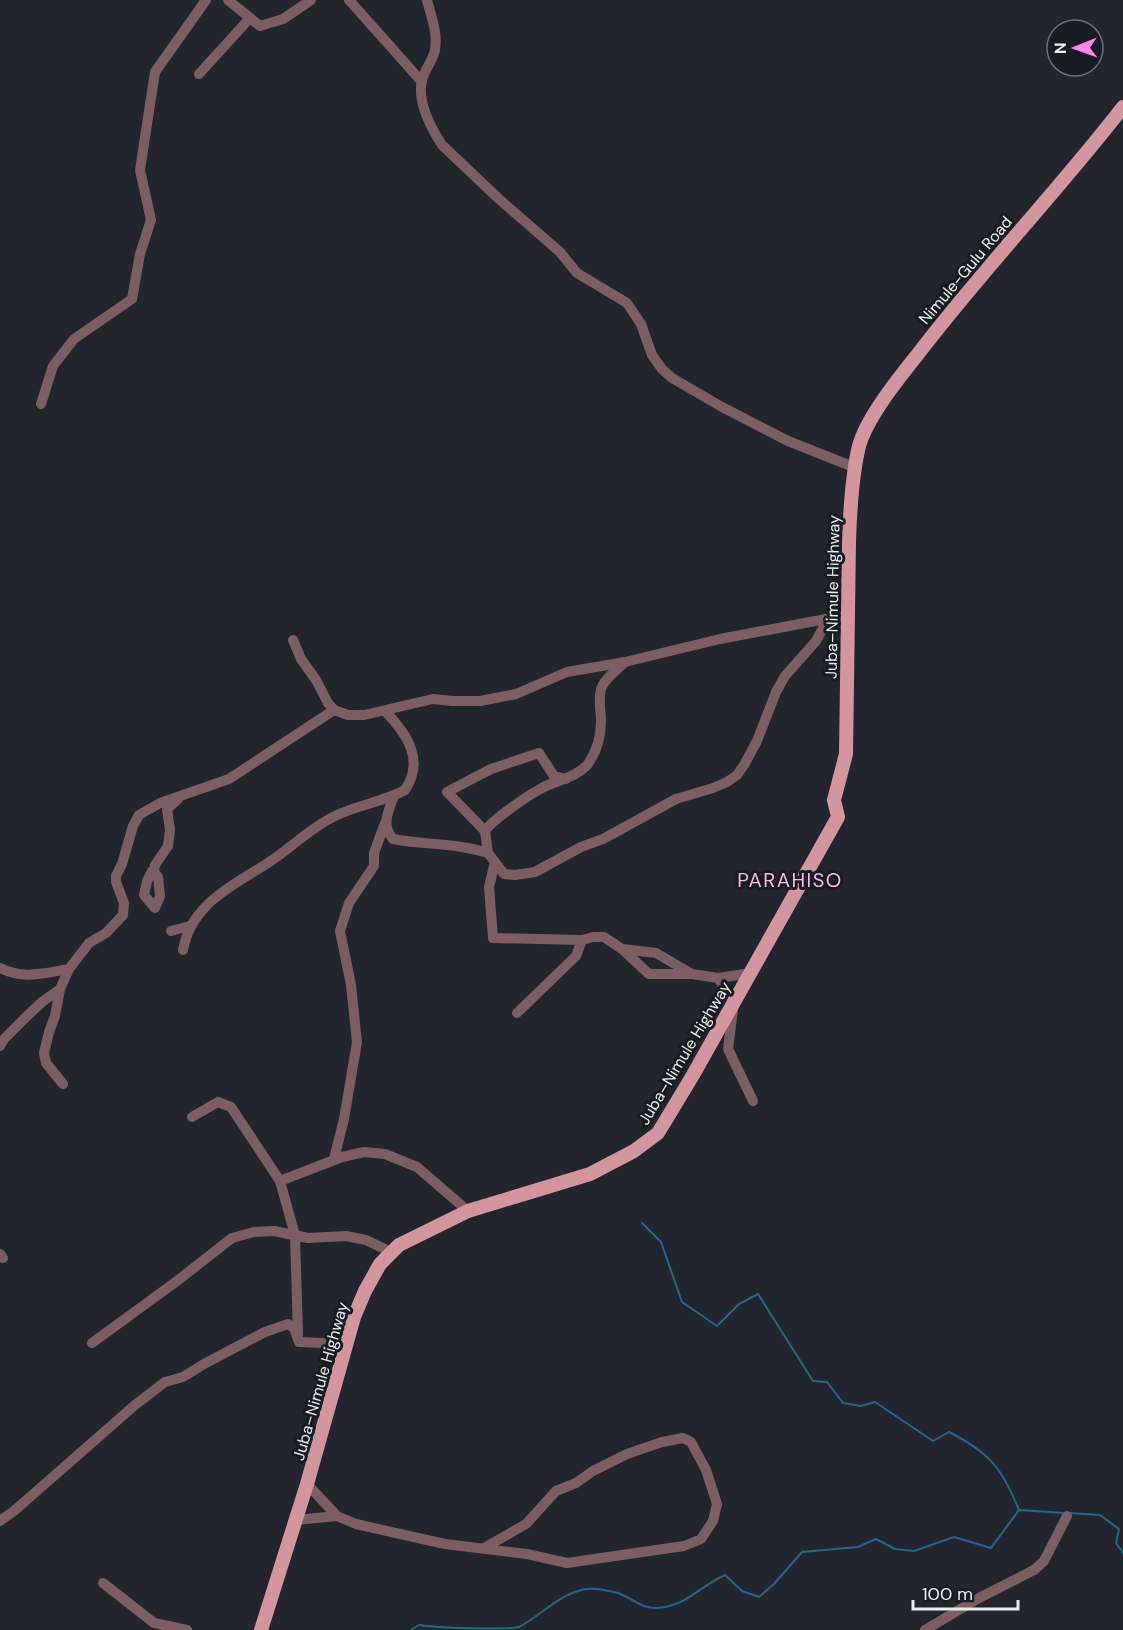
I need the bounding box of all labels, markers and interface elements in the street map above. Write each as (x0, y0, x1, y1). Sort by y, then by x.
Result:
north arrow (1045, 18, 1105, 78)
text: N (1050, 42, 1071, 54)
street label: Nimule-Gulu Road (914, 212, 1017, 329)
street label: Juba–Nimule Highway (821, 515, 844, 679)
district label: PARAHISO (737, 867, 843, 893)
street label: Juba–Nimule Highway (633, 977, 736, 1129)
street label: Juba–Nimule Highway (288, 1299, 353, 1463)
scale bar (913, 1573, 1018, 1611)
text: 100 m (922, 1582, 973, 1606)

